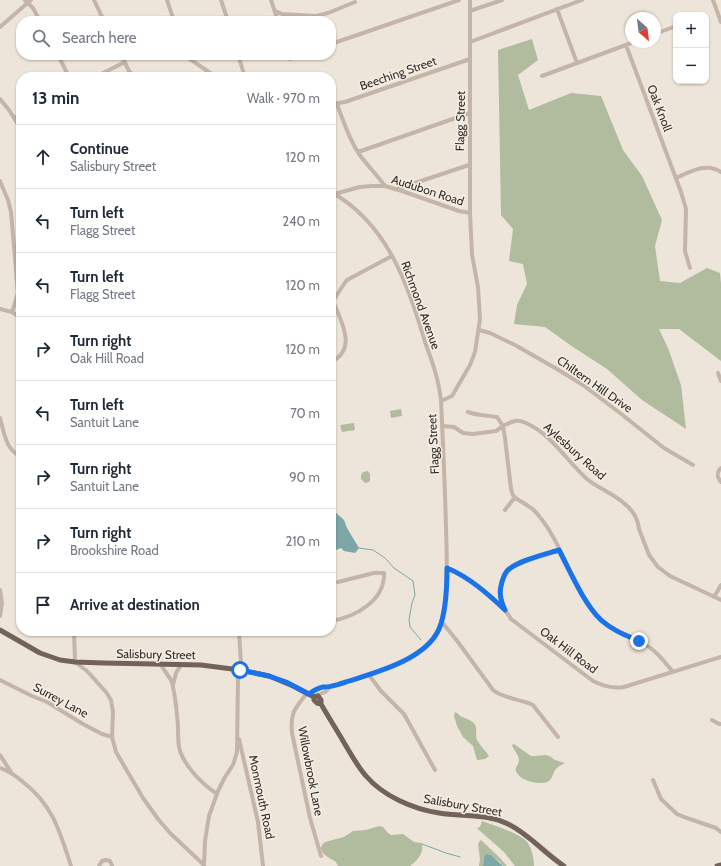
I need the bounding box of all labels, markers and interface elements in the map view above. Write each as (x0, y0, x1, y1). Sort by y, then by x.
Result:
north arrow (625, 12, 661, 48)
map controls (673, 12, 709, 84)
button: + (673, 12, 709, 48)
search box (16, 16, 336, 60)
icon: search (30, 27, 52, 49)
text: Search here (62, 29, 137, 47)
button: − (673, 48, 709, 84)
street label: Beeching Street (358, 53, 438, 93)
street label: Oak Knoll (644, 83, 676, 134)
text: 13 min (32, 88, 80, 108)
text: Walk · 970 m (247, 90, 320, 106)
street label: Flagg Street (452, 91, 468, 151)
text: Continue (70, 140, 129, 158)
icon: ahead (32, 146, 54, 168)
text: 120 m (286, 149, 320, 165)
text: Salisbury Street (70, 158, 156, 174)
street label: Audubon Road (390, 171, 466, 209)
text: Turn left (70, 204, 124, 222)
icon: left (32, 210, 54, 232)
text: 240 m (282, 213, 320, 229)
text: Flagg Street (70, 222, 135, 238)
street label: Richmond Avenue (398, 259, 444, 351)
text: Turn left (70, 268, 124, 286)
icon: left (32, 274, 54, 296)
text: 120 m (286, 277, 320, 293)
text: Flagg Street (70, 286, 135, 302)
text: Turn right (70, 332, 131, 350)
icon: right (32, 338, 54, 360)
text: 120 m (286, 341, 320, 357)
text: Oak Hill Road (70, 350, 144, 366)
street label: Chiltern Hill Drive (554, 352, 636, 416)
text: Turn left (70, 396, 124, 414)
icon: left (32, 402, 54, 424)
text: 70 m (290, 405, 320, 421)
street label: Flagg Street (424, 413, 442, 475)
text: Santuit Lane (70, 414, 139, 430)
street label: Aylesbury Road (541, 419, 609, 483)
text: Turn right (70, 460, 131, 478)
icon: right (32, 466, 54, 488)
text: 90 m (289, 469, 320, 485)
text: Santuit Lane (70, 478, 139, 494)
text: Turn right (70, 524, 131, 542)
icon: right (32, 530, 54, 552)
text: 210 m (286, 533, 320, 549)
text: Brookshire Road (70, 542, 159, 558)
icon: arrive (32, 594, 54, 616)
text: Arrive at destination (70, 596, 200, 614)
street label: Oak Hill Road (537, 623, 601, 677)
route end (630, 632, 648, 650)
street label: Salisbury Street (116, 646, 196, 662)
route start (231, 661, 249, 679)
street label: Surrey Lane (31, 679, 91, 721)
street label: Willowbrook Lane (295, 725, 327, 817)
street label: Monmouth Road (246, 754, 278, 840)
street label: Salisbury Street (423, 791, 503, 819)

